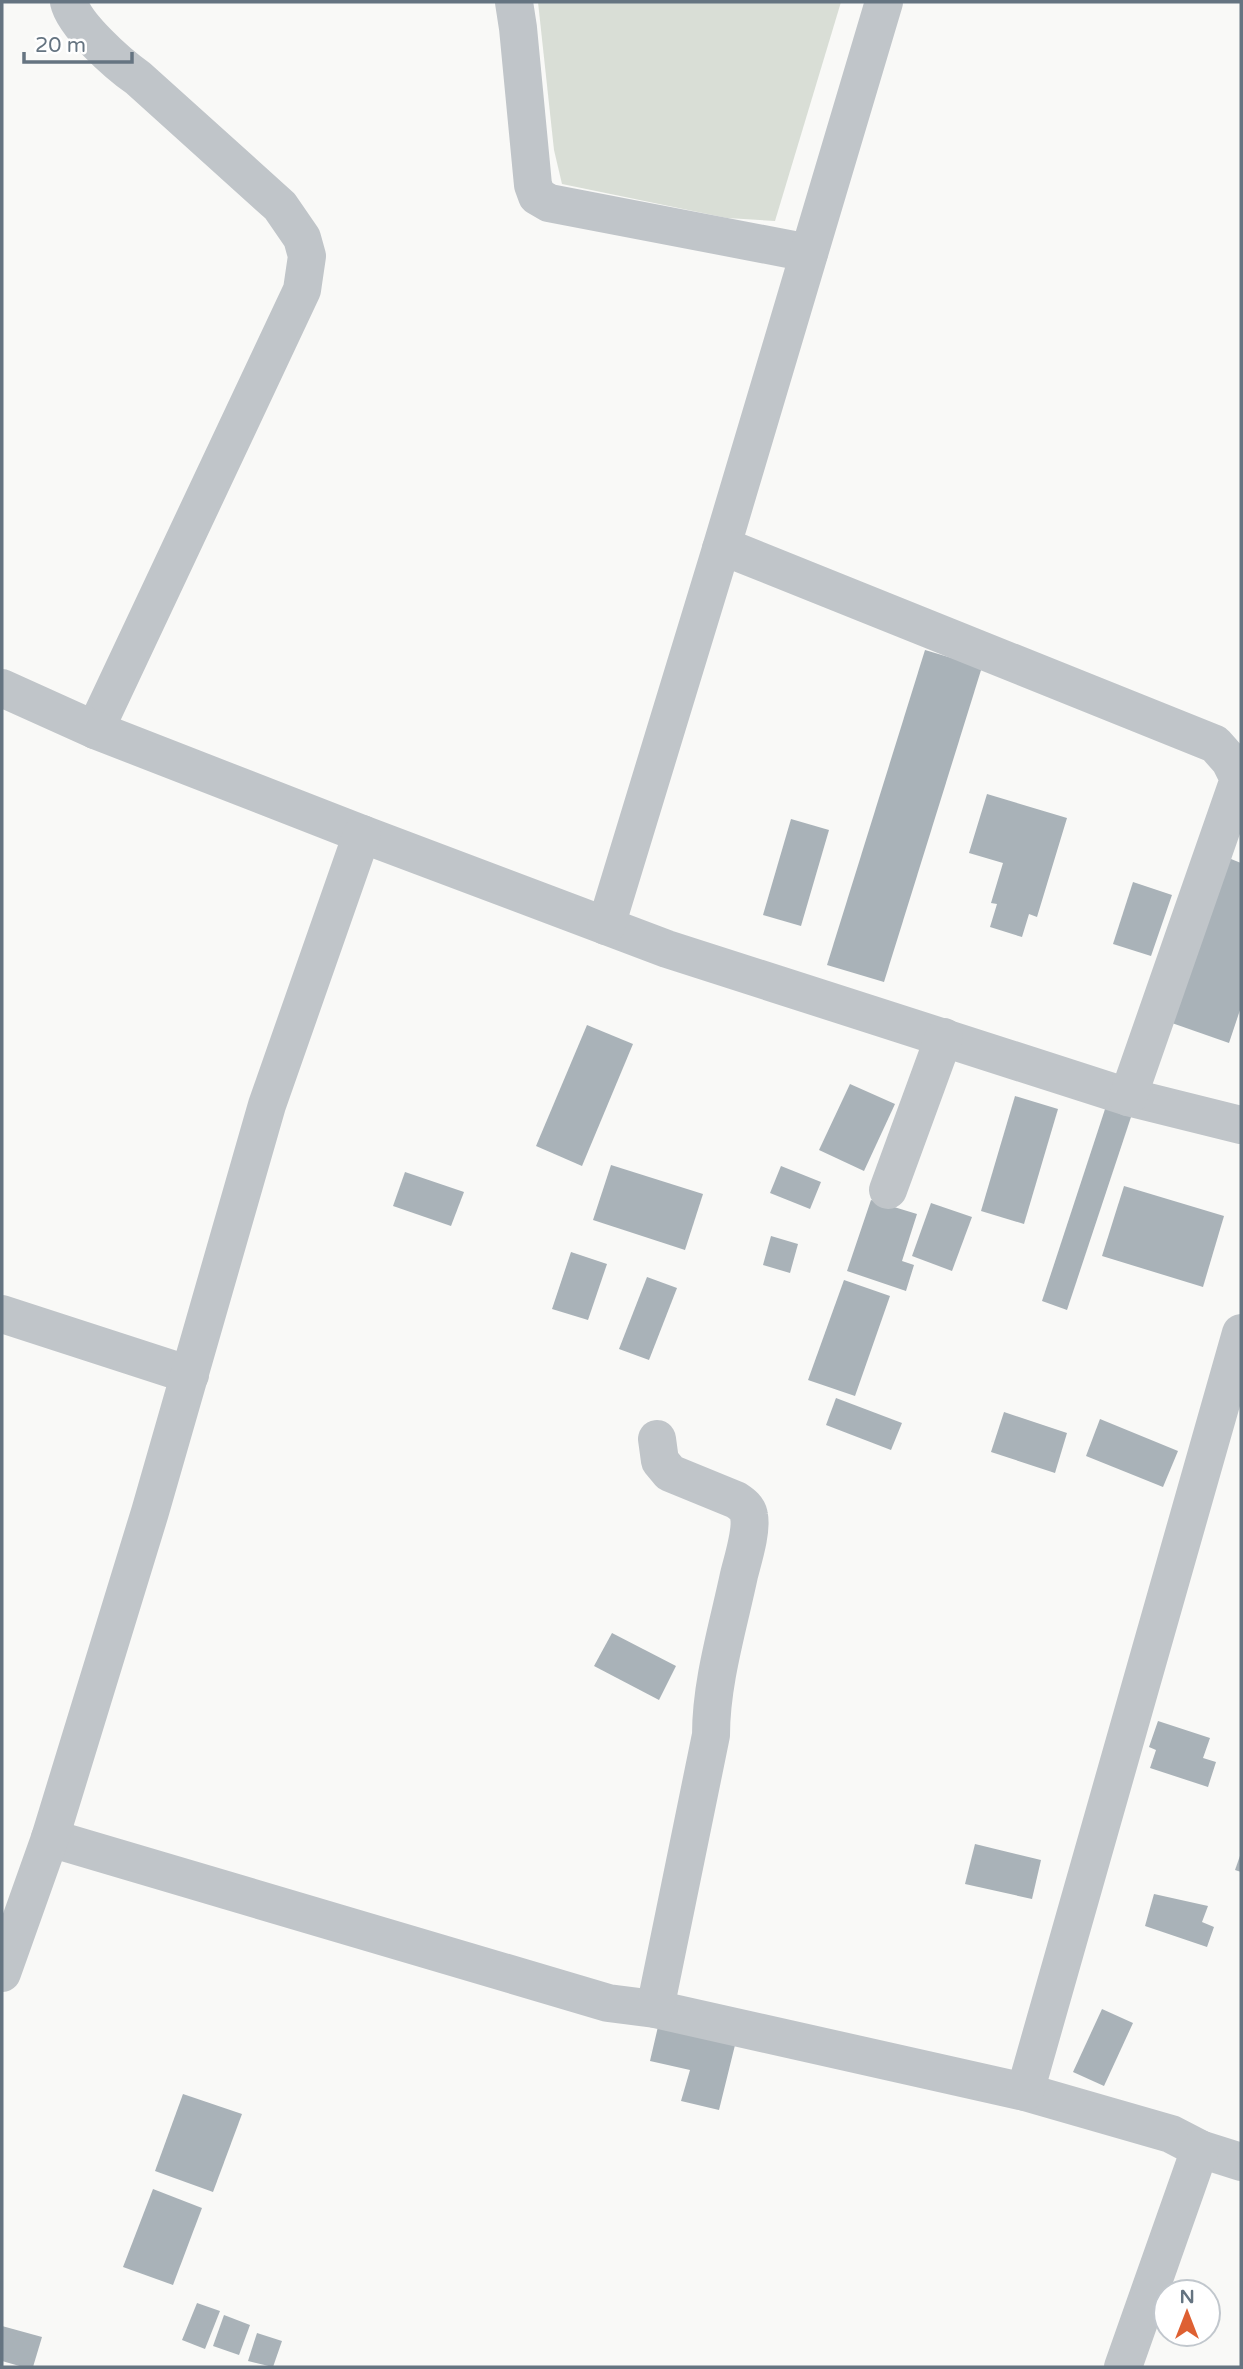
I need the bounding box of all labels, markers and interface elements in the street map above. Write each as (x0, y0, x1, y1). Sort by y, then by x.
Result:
scale bar (24, 21, 133, 65)
text: 20 m (35, 33, 86, 58)
north arrow (1152, 2278, 1222, 2348)
text: N (1179, 2286, 1195, 2308)

